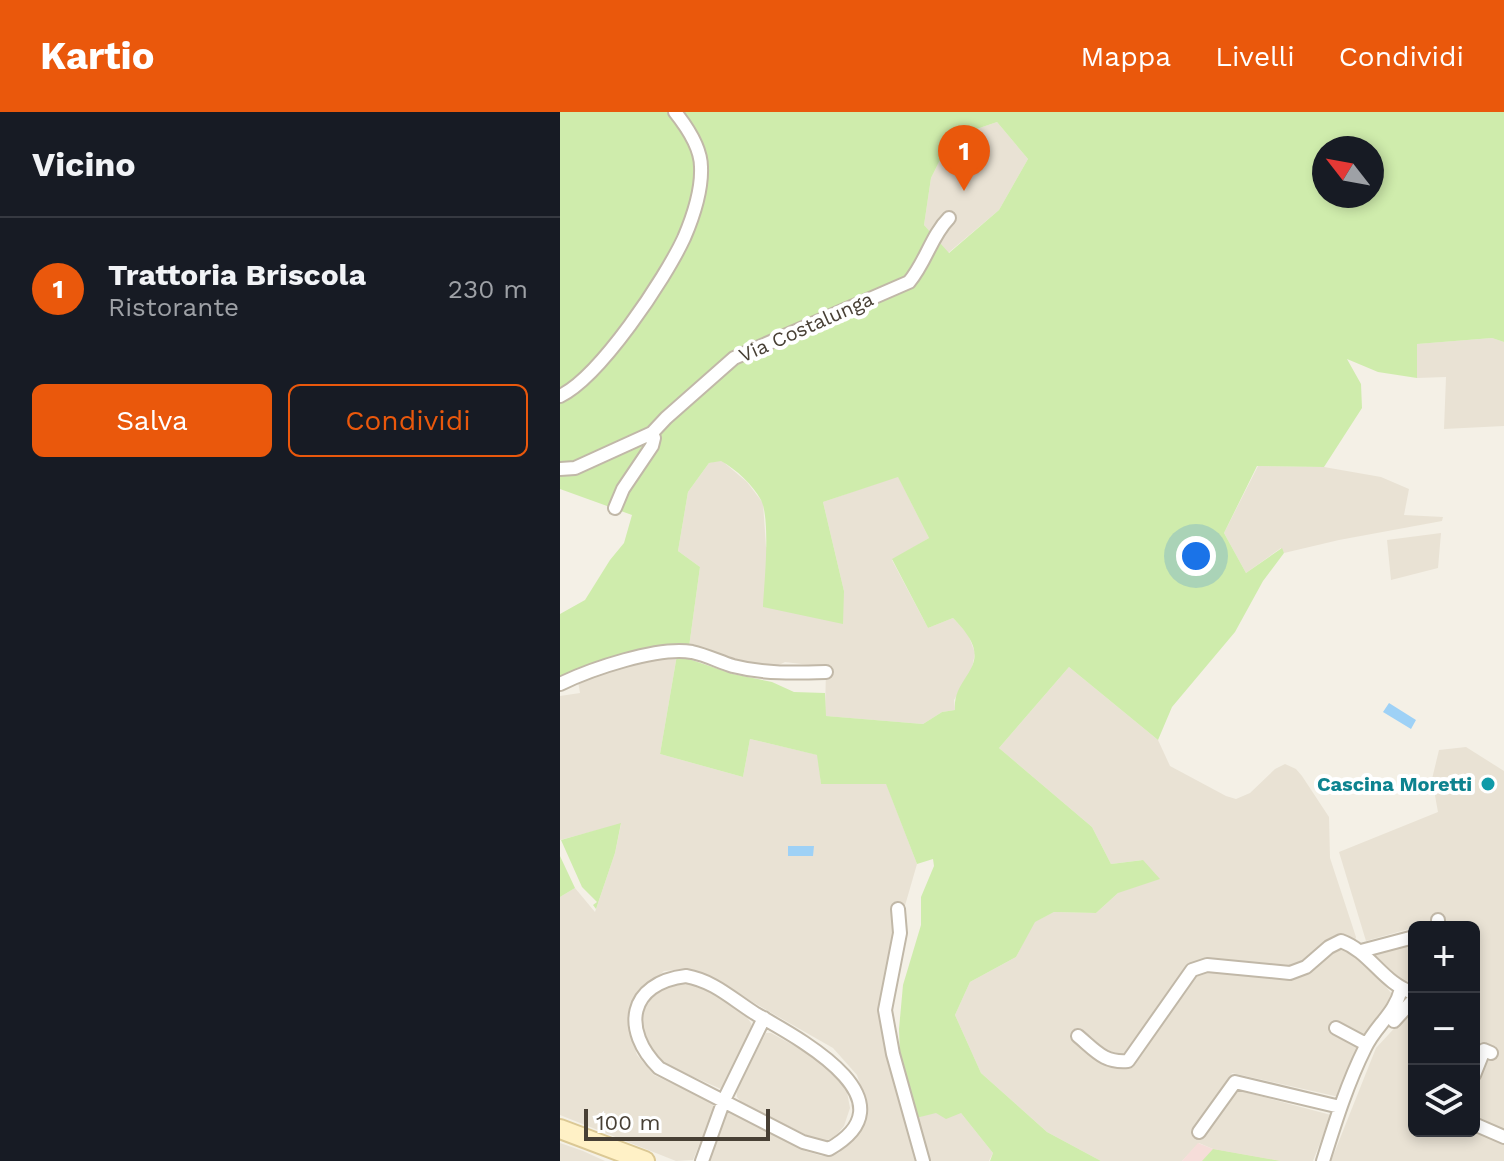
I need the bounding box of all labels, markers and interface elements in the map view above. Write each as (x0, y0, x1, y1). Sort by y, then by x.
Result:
text: Kartio (40, 34, 154, 78)
text: Mappa (1081, 40, 1171, 73)
text: Livelli (1215, 40, 1295, 73)
text: Condividi (1339, 40, 1464, 73)
pin: 1 (938, 125, 990, 191)
north arrow (1312, 136, 1384, 208)
text: Vicino (32, 144, 136, 184)
text: Trattoria Briscola (108, 257, 366, 292)
text: 1 (52, 274, 64, 304)
text: 230 m (448, 274, 528, 304)
street label: Via Costalunga (735, 287, 877, 367)
text: Ristorante (108, 292, 239, 322)
button: Salva (32, 384, 272, 457)
button: Condividi (288, 384, 528, 457)
your location (1176, 536, 1216, 576)
place label: Cascina Moretti (1317, 772, 1472, 796)
marker: Cascina Moretti (1479, 775, 1497, 793)
map controls (1408, 921, 1480, 1137)
button: + (1408, 921, 1480, 993)
button: − (1408, 993, 1480, 1065)
button: layers (1408, 1065, 1480, 1137)
scale bar (584, 1105, 770, 1141)
text: 100 m (596, 1110, 660, 1135)

